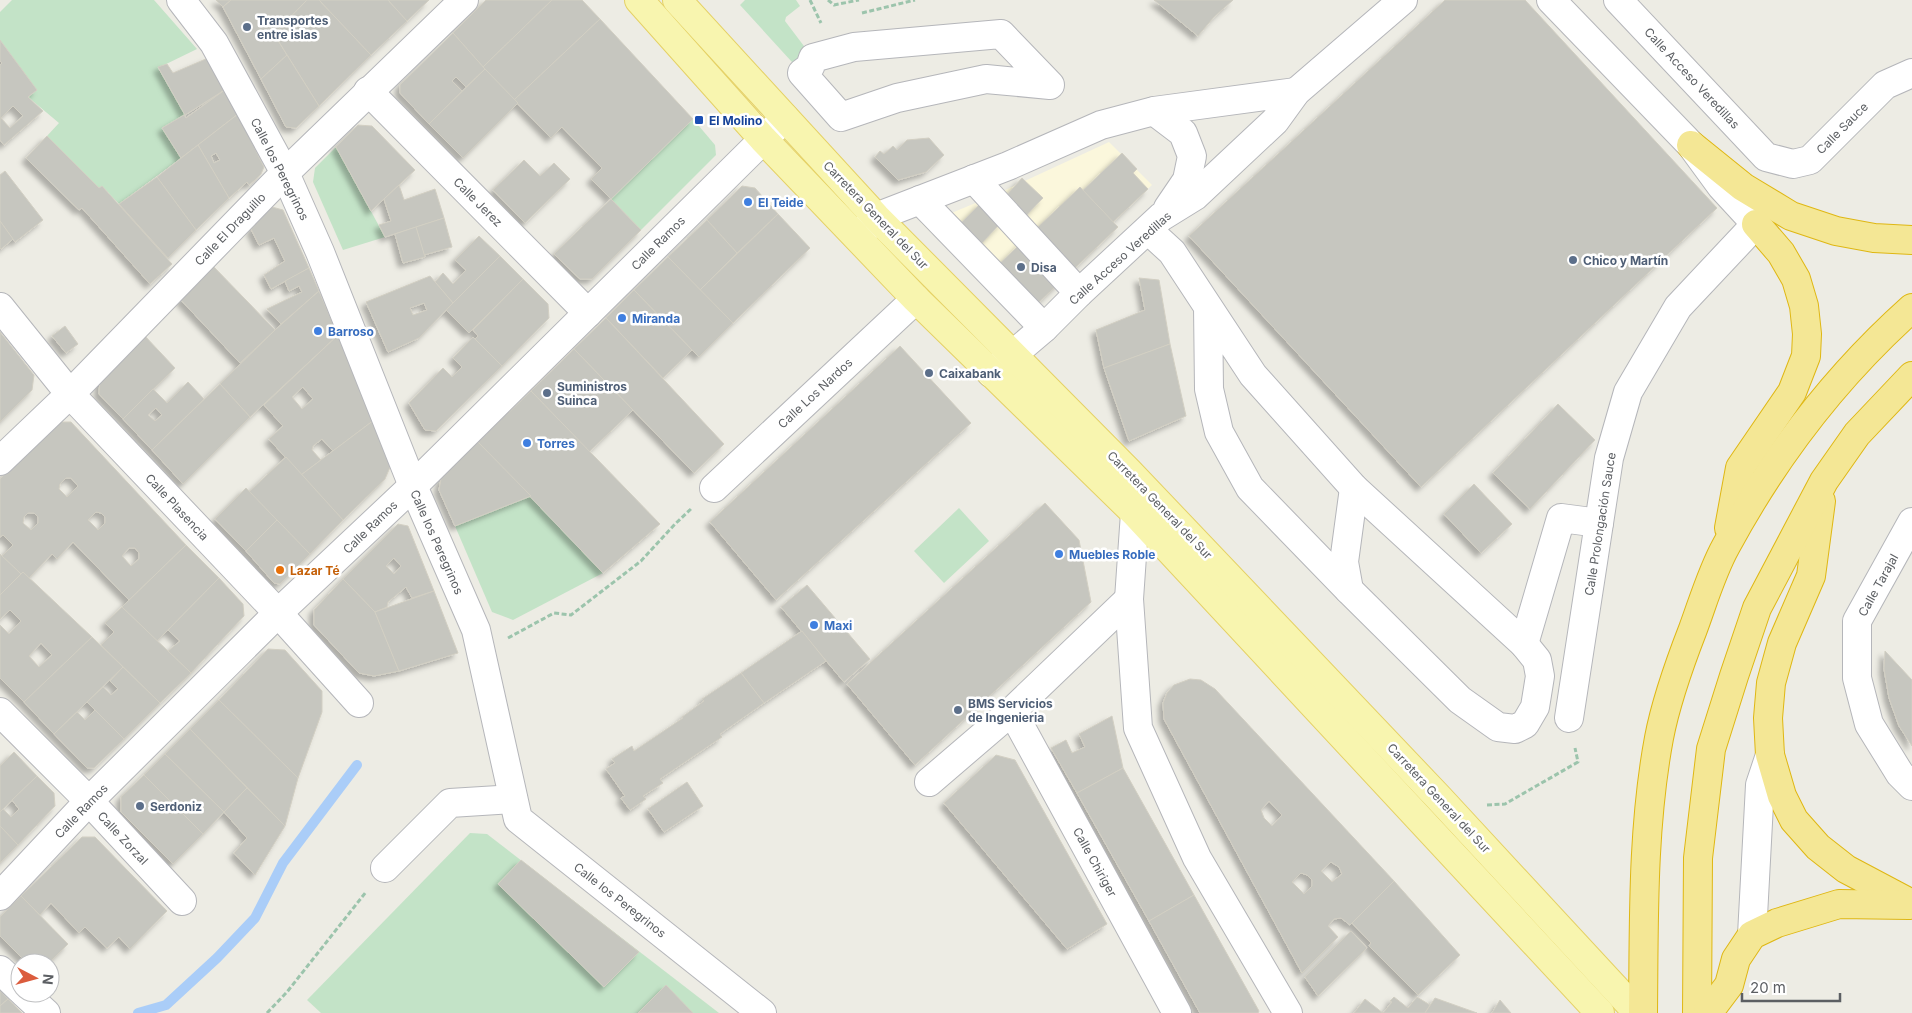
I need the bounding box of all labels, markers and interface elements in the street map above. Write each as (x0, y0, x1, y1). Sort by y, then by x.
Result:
place label: Transportes entre islas (257, 13, 329, 42)
marker: Transportes entre islas (241, 21, 253, 33)
street label: Calle Acceso Veredillas (1641, 24, 1743, 132)
street label: Calle Sauce (1813, 99, 1871, 157)
place label: El Molino (709, 113, 762, 128)
marker: El Molino (693, 114, 705, 126)
street label: Calle los Peregrinos (248, 115, 312, 223)
street label: Carretera General del Sur (820, 158, 932, 273)
street label: Calle Jerez (450, 174, 506, 230)
street label: Calle El Draguillo (191, 189, 269, 269)
place label: El Teide (758, 195, 804, 210)
marker: El Teide (742, 196, 754, 208)
street label: Calle Acceso Veredillas (1066, 208, 1174, 308)
street label: Calle Ramos (628, 213, 688, 273)
place label: Chico y Martín (1583, 253, 1668, 268)
marker: Chico y Martín (1567, 254, 1579, 266)
place label: Disa (1031, 260, 1057, 275)
marker: Disa (1015, 261, 1027, 273)
place label: Miranda (632, 311, 680, 326)
marker: Miranda (616, 312, 628, 324)
place label: Barroso (328, 324, 374, 339)
marker: Barroso (312, 325, 324, 337)
street label: Calle Los Nardos (775, 355, 855, 431)
place label: Caixabank (939, 366, 1001, 381)
marker: Caixabank (923, 367, 935, 379)
place label: Suministros Suinca (557, 379, 627, 408)
marker: Suministros Suinca (541, 387, 553, 399)
place label: Torres (537, 436, 575, 451)
marker: Torres (521, 437, 533, 449)
street label: Carretera General del Sur (1104, 448, 1216, 563)
street label: Calle Prolongación Sauce (1581, 451, 1619, 597)
street label: Calle Plasencia (142, 470, 212, 544)
street label: Calle los Peregrinos (407, 487, 467, 597)
street label: Calle Ramos (340, 497, 400, 557)
place label: Muebles Roble (1069, 547, 1155, 562)
marker: Muebles Roble (1053, 548, 1065, 560)
street label: Calle Tarajal (1855, 551, 1901, 619)
place label: Lazar Té (290, 563, 340, 578)
marker: Lazar Té (274, 564, 286, 576)
place label: Maxi (824, 618, 852, 633)
marker: Maxi (808, 619, 820, 631)
place label: BMS Servicios de Ingenieria (968, 696, 1053, 725)
marker: BMS Servicios de Ingenieria (952, 704, 964, 716)
street label: Carretera General del Sur (1384, 740, 1494, 856)
street label: Calle Ramos (51, 781, 111, 841)
place label: Serdoniz (150, 799, 202, 814)
marker: Serdoniz (134, 800, 146, 812)
street label: Calle Zorzal (95, 808, 151, 868)
street label: Calle Chiriger (1070, 825, 1120, 900)
street label: Calle los Peregrinos (571, 859, 669, 941)
north arrow (10, 953, 60, 1003)
scale bar (1742, 970, 1840, 1002)
text: N (39, 973, 57, 986)
text: 20 m (1750, 978, 1786, 997)

